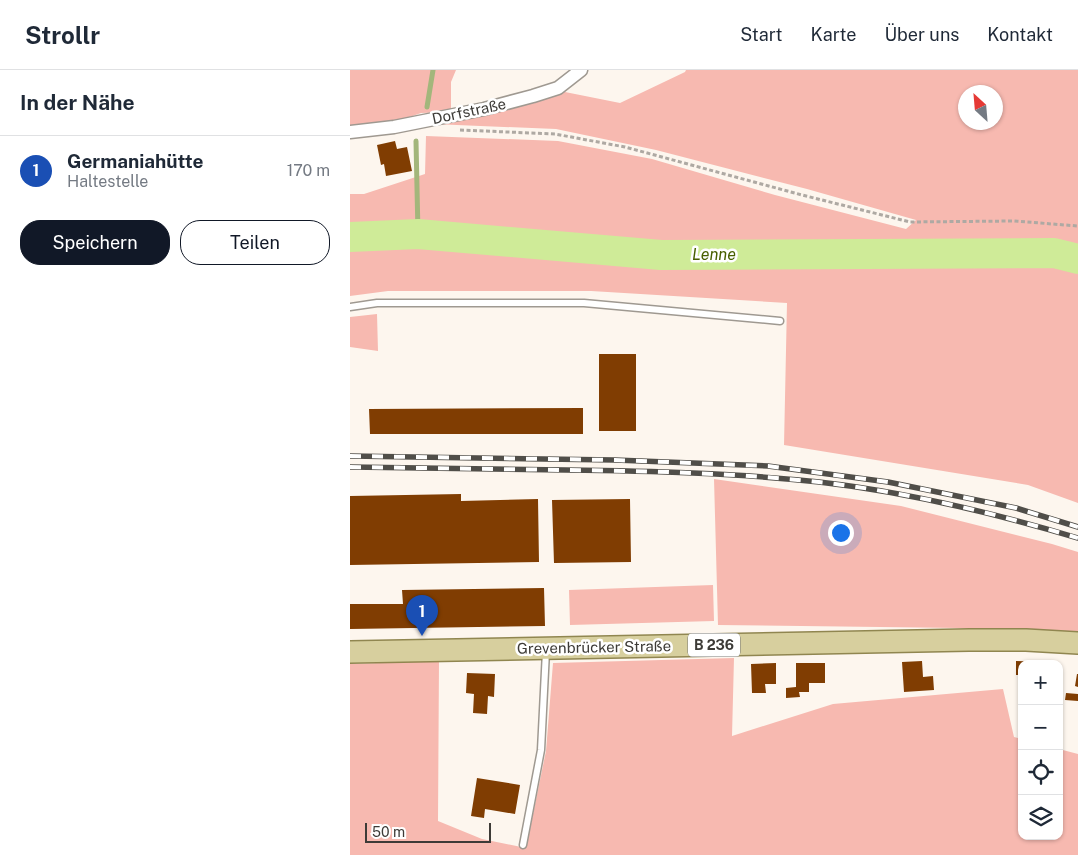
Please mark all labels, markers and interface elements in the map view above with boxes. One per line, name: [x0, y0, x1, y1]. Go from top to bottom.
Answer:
text: Strollr: [25, 21, 100, 49]
text: Start: [740, 24, 783, 45]
text: Karte: [811, 24, 856, 45]
text: Über uns: [884, 24, 959, 45]
text: Kontakt: [987, 24, 1053, 45]
north arrow: [958, 85, 1003, 130]
text: In der Nähe: [20, 90, 135, 115]
street label: Dorfstraße: [430, 95, 508, 127]
text: Germaniahütte: [67, 150, 203, 172]
text: 1: [33, 161, 39, 180]
text: 170 m: [287, 161, 330, 180]
text: Haltestelle: [67, 172, 148, 191]
button: Speichern: [20, 220, 170, 265]
button: Teilen: [180, 220, 330, 265]
water label: Lenne: [692, 245, 736, 264]
your location: [828, 520, 854, 546]
pin: 1: [406, 595, 438, 636]
road number: B 236: [688, 634, 740, 656]
street label: Grevenbrücker Straße: [517, 637, 671, 657]
map controls: [1018, 660, 1063, 840]
button: +: [1018, 660, 1063, 705]
button: −: [1018, 705, 1063, 750]
button: locate: [1018, 750, 1063, 795]
button: layers: [1018, 795, 1063, 840]
scale bar: [365, 820, 491, 843]
text: 50 m: [372, 824, 405, 840]

